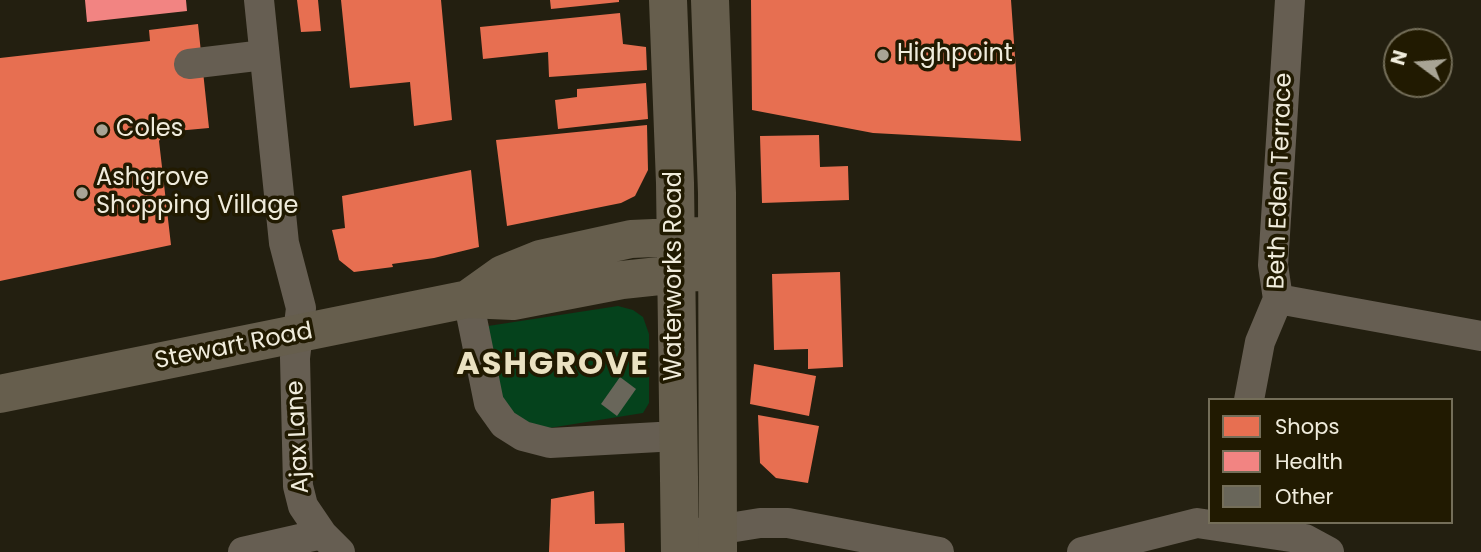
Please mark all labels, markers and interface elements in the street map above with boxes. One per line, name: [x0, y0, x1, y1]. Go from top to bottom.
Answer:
north arrow: [1383, 28, 1453, 98]
place label: Highpoint: [897, 41, 1013, 69]
marker: Highpoint: [875, 47, 891, 63]
text: N: [1384, 47, 1414, 68]
street label: Beth Eden Terrace: [1263, 72, 1299, 290]
place label: Coles: [116, 116, 183, 144]
marker: Coles: [94, 122, 110, 138]
place label: Ashgrove Shopping Village: [96, 165, 298, 221]
street label: Waterworks Road: [661, 171, 689, 381]
marker: Ashgrove Shopping Village: [74, 185, 90, 201]
street label: Stewart Road: [153, 318, 315, 376]
district label: ASHGROVE: [457, 347, 649, 385]
street label: Ajax Lane: [282, 380, 316, 494]
legend: [1208, 398, 1453, 524]
text: Shops: [1275, 412, 1339, 441]
text: Health: [1275, 447, 1343, 476]
text: Other: [1275, 482, 1333, 511]

